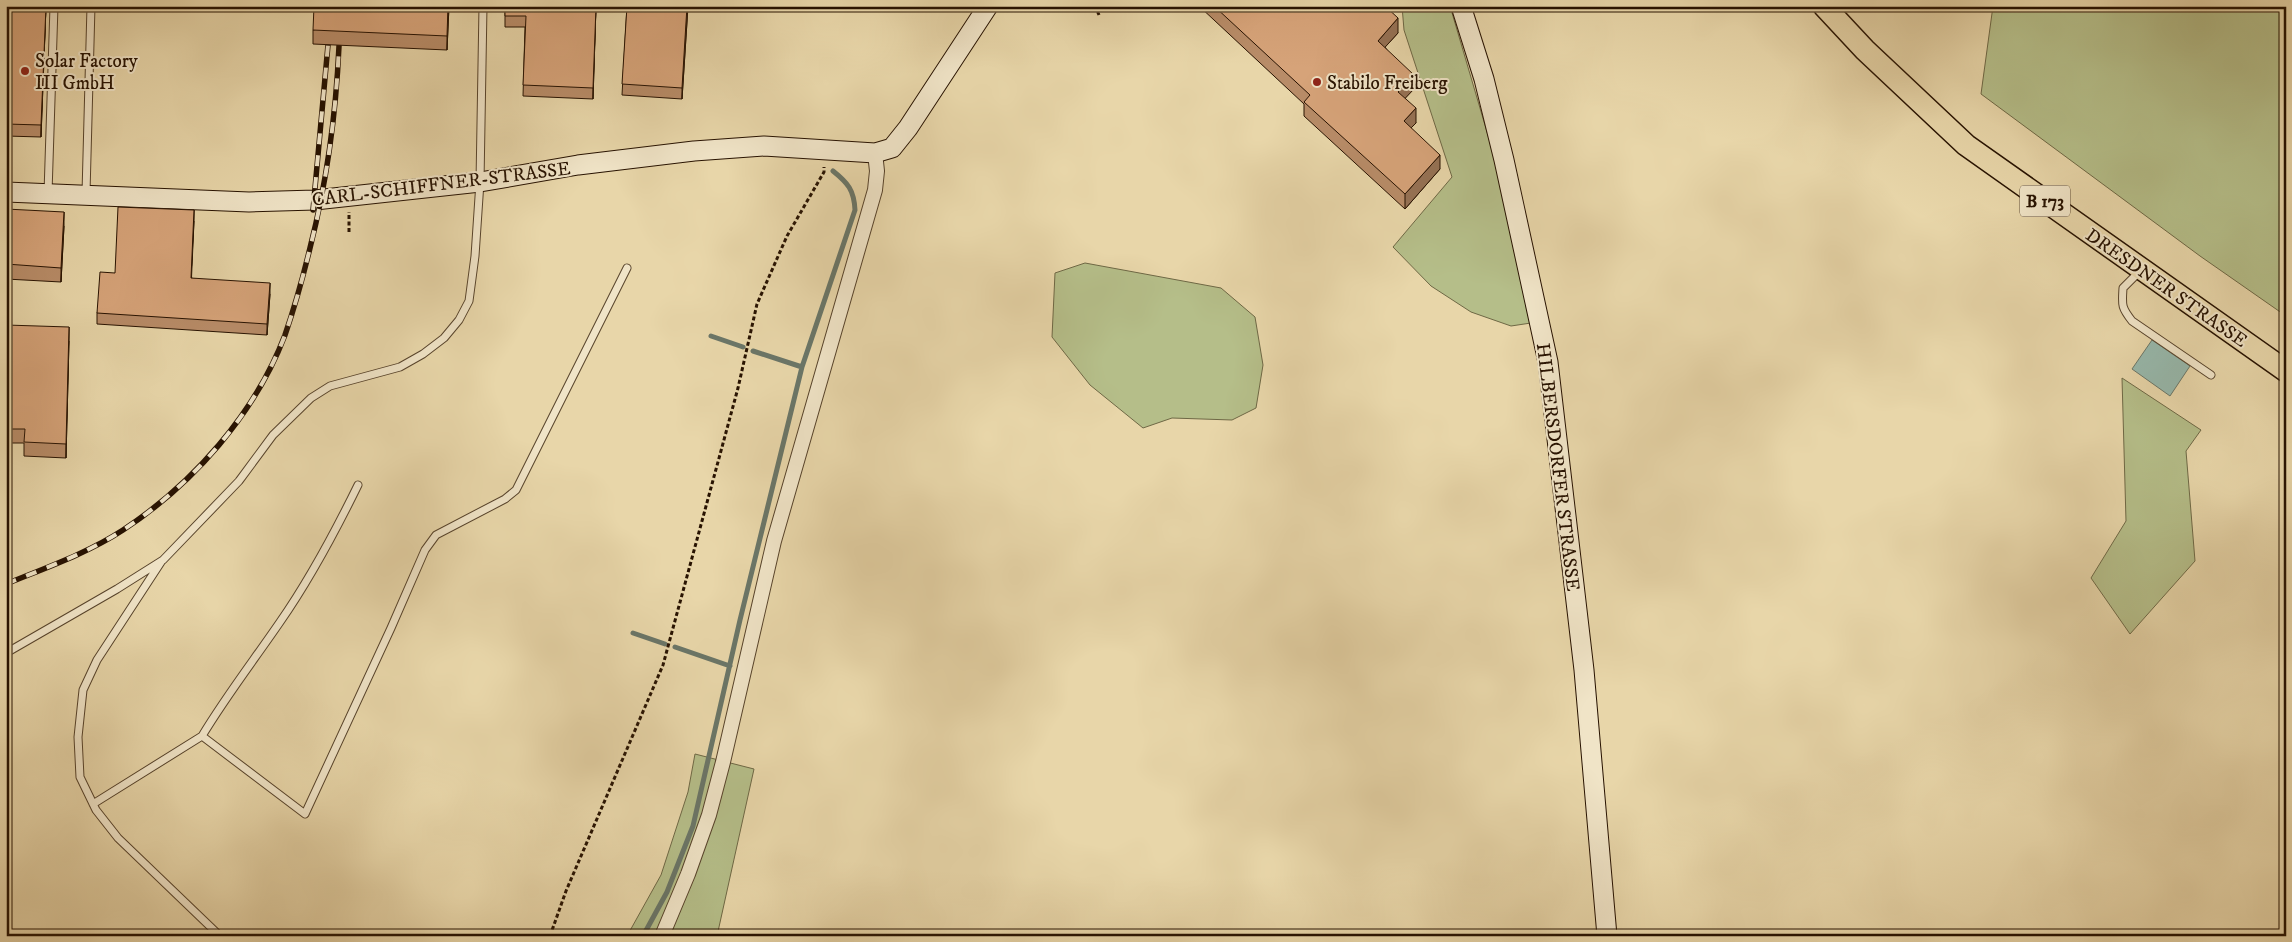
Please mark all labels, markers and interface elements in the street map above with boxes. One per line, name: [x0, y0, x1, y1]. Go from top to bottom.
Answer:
place label: Solar Factory III GmbH: [35, 50, 139, 95]
marker: Solar Factory III GmbH: [19, 65, 31, 77]
place label: Stabilo Freiberg: [1327, 72, 1448, 95]
marker: Stabilo Freiberg: [1311, 76, 1323, 88]
street label: CARL-SCHIFFNER-STRASSE: [311, 157, 572, 212]
road number: B 173: [2020, 186, 2070, 217]
street label: DRESDNER STRASSE: [2081, 224, 2251, 353]
street label: HILBERSDORFER STRASSE: [1531, 342, 1584, 593]

